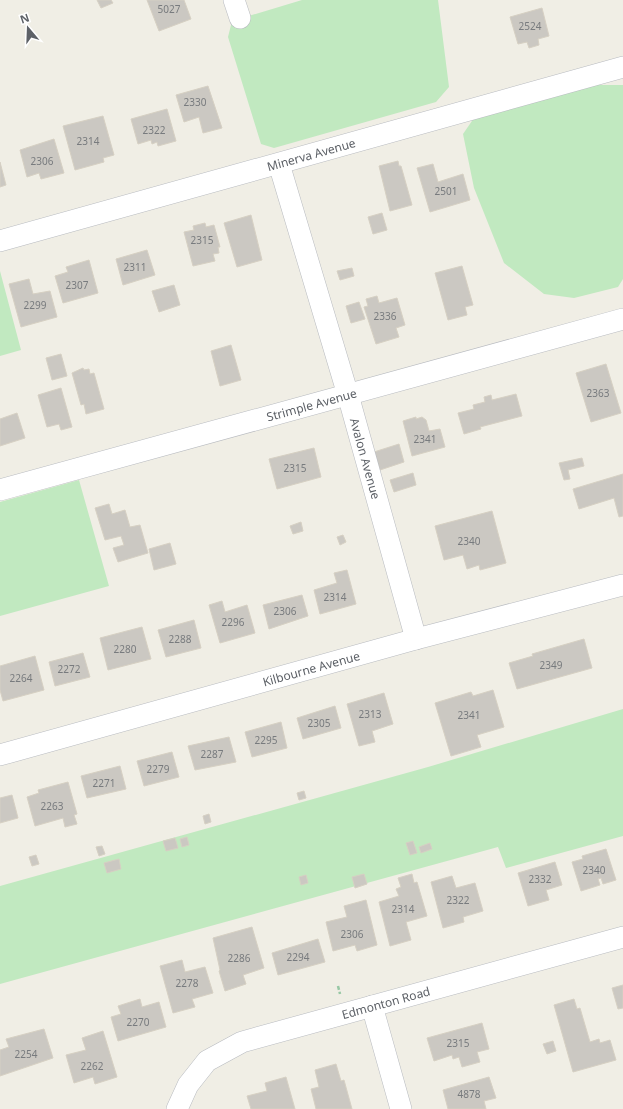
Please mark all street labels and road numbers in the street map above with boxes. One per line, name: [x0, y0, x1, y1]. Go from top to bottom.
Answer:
street label: Minerva Avenue: [265, 134, 358, 175]
street label: Strimple Avenue: [264, 384, 359, 425]
street label: Avalon Avenue: [346, 416, 385, 501]
street label: Kilbourne Avenue: [261, 647, 362, 690]
street label: Edmonton Road: [340, 982, 432, 1023]

